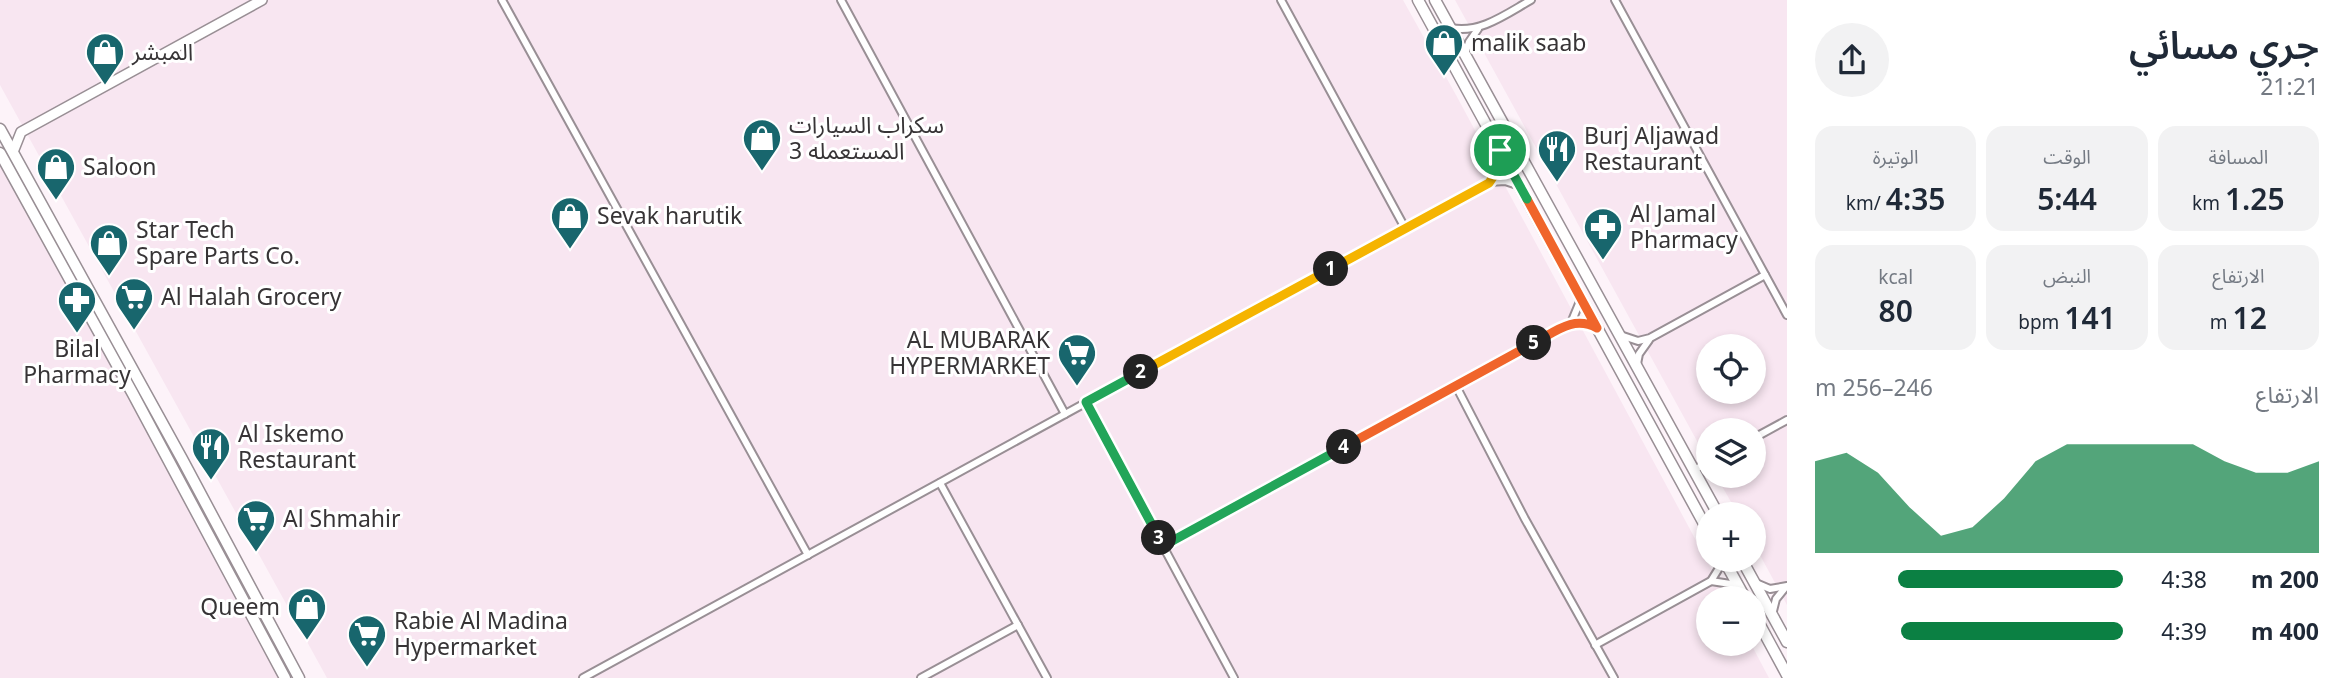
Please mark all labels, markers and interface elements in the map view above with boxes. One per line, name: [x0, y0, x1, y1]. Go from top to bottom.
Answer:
text: جري مسائي: [2129, 18, 2319, 70]
shop icon: malik saab: [1423, 22, 1465, 77]
button: share: [1815, 23, 1889, 97]
place label: malik saab: [1471, 26, 1587, 58]
shop icon: المبشر: [84, 31, 126, 86]
place label: المبشر: [131, 35, 193, 67]
text: 21:21: [2260, 70, 2319, 102]
place label: سكراب السيارات المستعمله 3: [789, 108, 944, 166]
shop icon: سكراب السيارات المستعمله 3: [741, 117, 783, 172]
place label: Burj Aljawad Restaurant: [1584, 119, 1719, 177]
pin: [1470, 120, 1530, 180]
restaurant icon: Burj Aljawad Restaurant: [1536, 128, 1578, 183]
icon: arrive: [1481, 131, 1519, 169]
text: الوتيرة: [1873, 144, 1919, 170]
text: الوقت: [2043, 144, 2091, 170]
text: المسافة: [2208, 144, 2268, 170]
shop icon: Saloon: [35, 146, 77, 201]
place label: Saloon: [83, 150, 157, 182]
text: 4:35: [1886, 178, 1946, 219]
text: 5:44: [2037, 178, 2097, 219]
text: 1.25: [2225, 178, 2285, 219]
text: /km: [1846, 190, 1886, 216]
text: km: [2192, 190, 2225, 216]
shop icon: Sevak harutik: [549, 195, 591, 250]
place label: Al Jamal Pharmacy: [1630, 197, 1738, 255]
place label: Sevak harutik: [597, 199, 743, 231]
pharmacy icon: Al Jamal Pharmacy: [1582, 206, 1624, 261]
place label: Star Tech Spare Parts Co.: [136, 213, 300, 271]
shop icon: Star Tech Spare Parts Co.: [88, 222, 130, 277]
pin: 1: [1314, 252, 1348, 286]
text: 1: [1325, 255, 1336, 281]
text: النبض: [2043, 263, 2091, 289]
text: الارتفاع: [2212, 263, 2264, 289]
text: kcal: [1878, 264, 1913, 290]
supermarket icon: Al Halah Grocery: [113, 276, 155, 331]
pharmacy icon: Bilal Pharmacy: [56, 279, 98, 334]
place label: Al Halah Grocery: [161, 280, 342, 312]
text: 80: [1879, 290, 1913, 331]
text: 141: [2064, 297, 2116, 338]
text: 12: [2233, 297, 2267, 338]
text: bpm: [2018, 309, 2064, 335]
text: m: [2210, 309, 2233, 335]
place label: AL MUBARAK HYPERMARKET: [889, 323, 1051, 381]
pin: 5: [1516, 326, 1552, 360]
text: 5: [1528, 329, 1539, 355]
place label: Bilal Pharmacy: [23, 332, 131, 390]
supermarket icon: AL MUBARAK HYPERMARKET: [1056, 332, 1098, 387]
map controls: [1696, 334, 1766, 656]
button: locate: [1696, 334, 1766, 404]
pin: 2: [1124, 354, 1158, 390]
text: 2: [1135, 358, 1146, 384]
text: 246–256 m: [1815, 371, 1933, 403]
text: الارتفاع: [2256, 378, 2319, 410]
place label: Al Iskemo Restaurant: [238, 417, 356, 475]
button: layers: [1696, 418, 1766, 488]
restaurant icon: Al Iskemo Restaurant: [190, 426, 232, 481]
pin: 4: [1326, 430, 1362, 464]
text: 4: [1338, 433, 1349, 459]
supermarket icon: Al Shmahir: [235, 498, 277, 553]
place label: Al Shmahir: [283, 502, 401, 534]
button: +: [1696, 502, 1766, 572]
pin: 3: [1142, 520, 1176, 556]
text: 3: [1153, 524, 1164, 550]
text: 4:38: [2161, 563, 2207, 595]
text: 200 m: [2251, 563, 2319, 595]
shop icon: Queem: [286, 586, 328, 641]
button: −: [1696, 586, 1766, 656]
place label: Queem: [200, 590, 280, 622]
place label: Rabie Al Madina Hypermarket: [394, 604, 568, 662]
supermarket icon: Rabie Al Madina Hypermarket: [346, 613, 388, 668]
text: 4:39: [2161, 615, 2207, 647]
text: 400 m: [2251, 615, 2319, 647]

